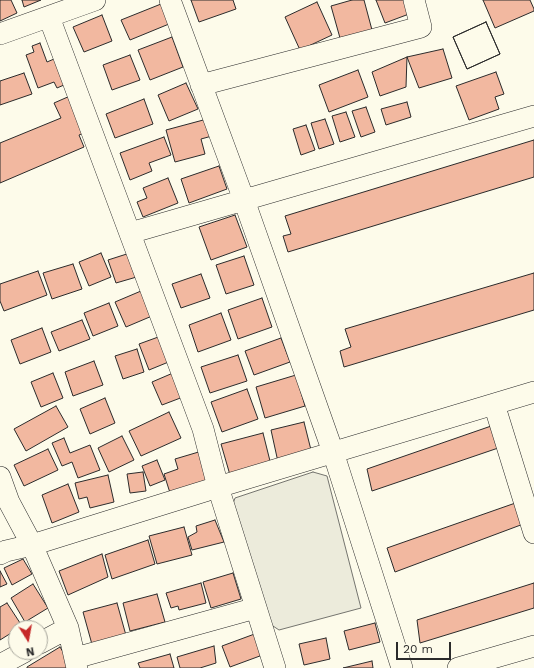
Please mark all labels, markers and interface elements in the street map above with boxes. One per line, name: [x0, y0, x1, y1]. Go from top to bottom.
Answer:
north arrow: [8, 620, 48, 660]
scale bar: [398, 634, 453, 660]
text: 20 m: [403, 642, 433, 656]
text: N: [25, 644, 35, 658]

